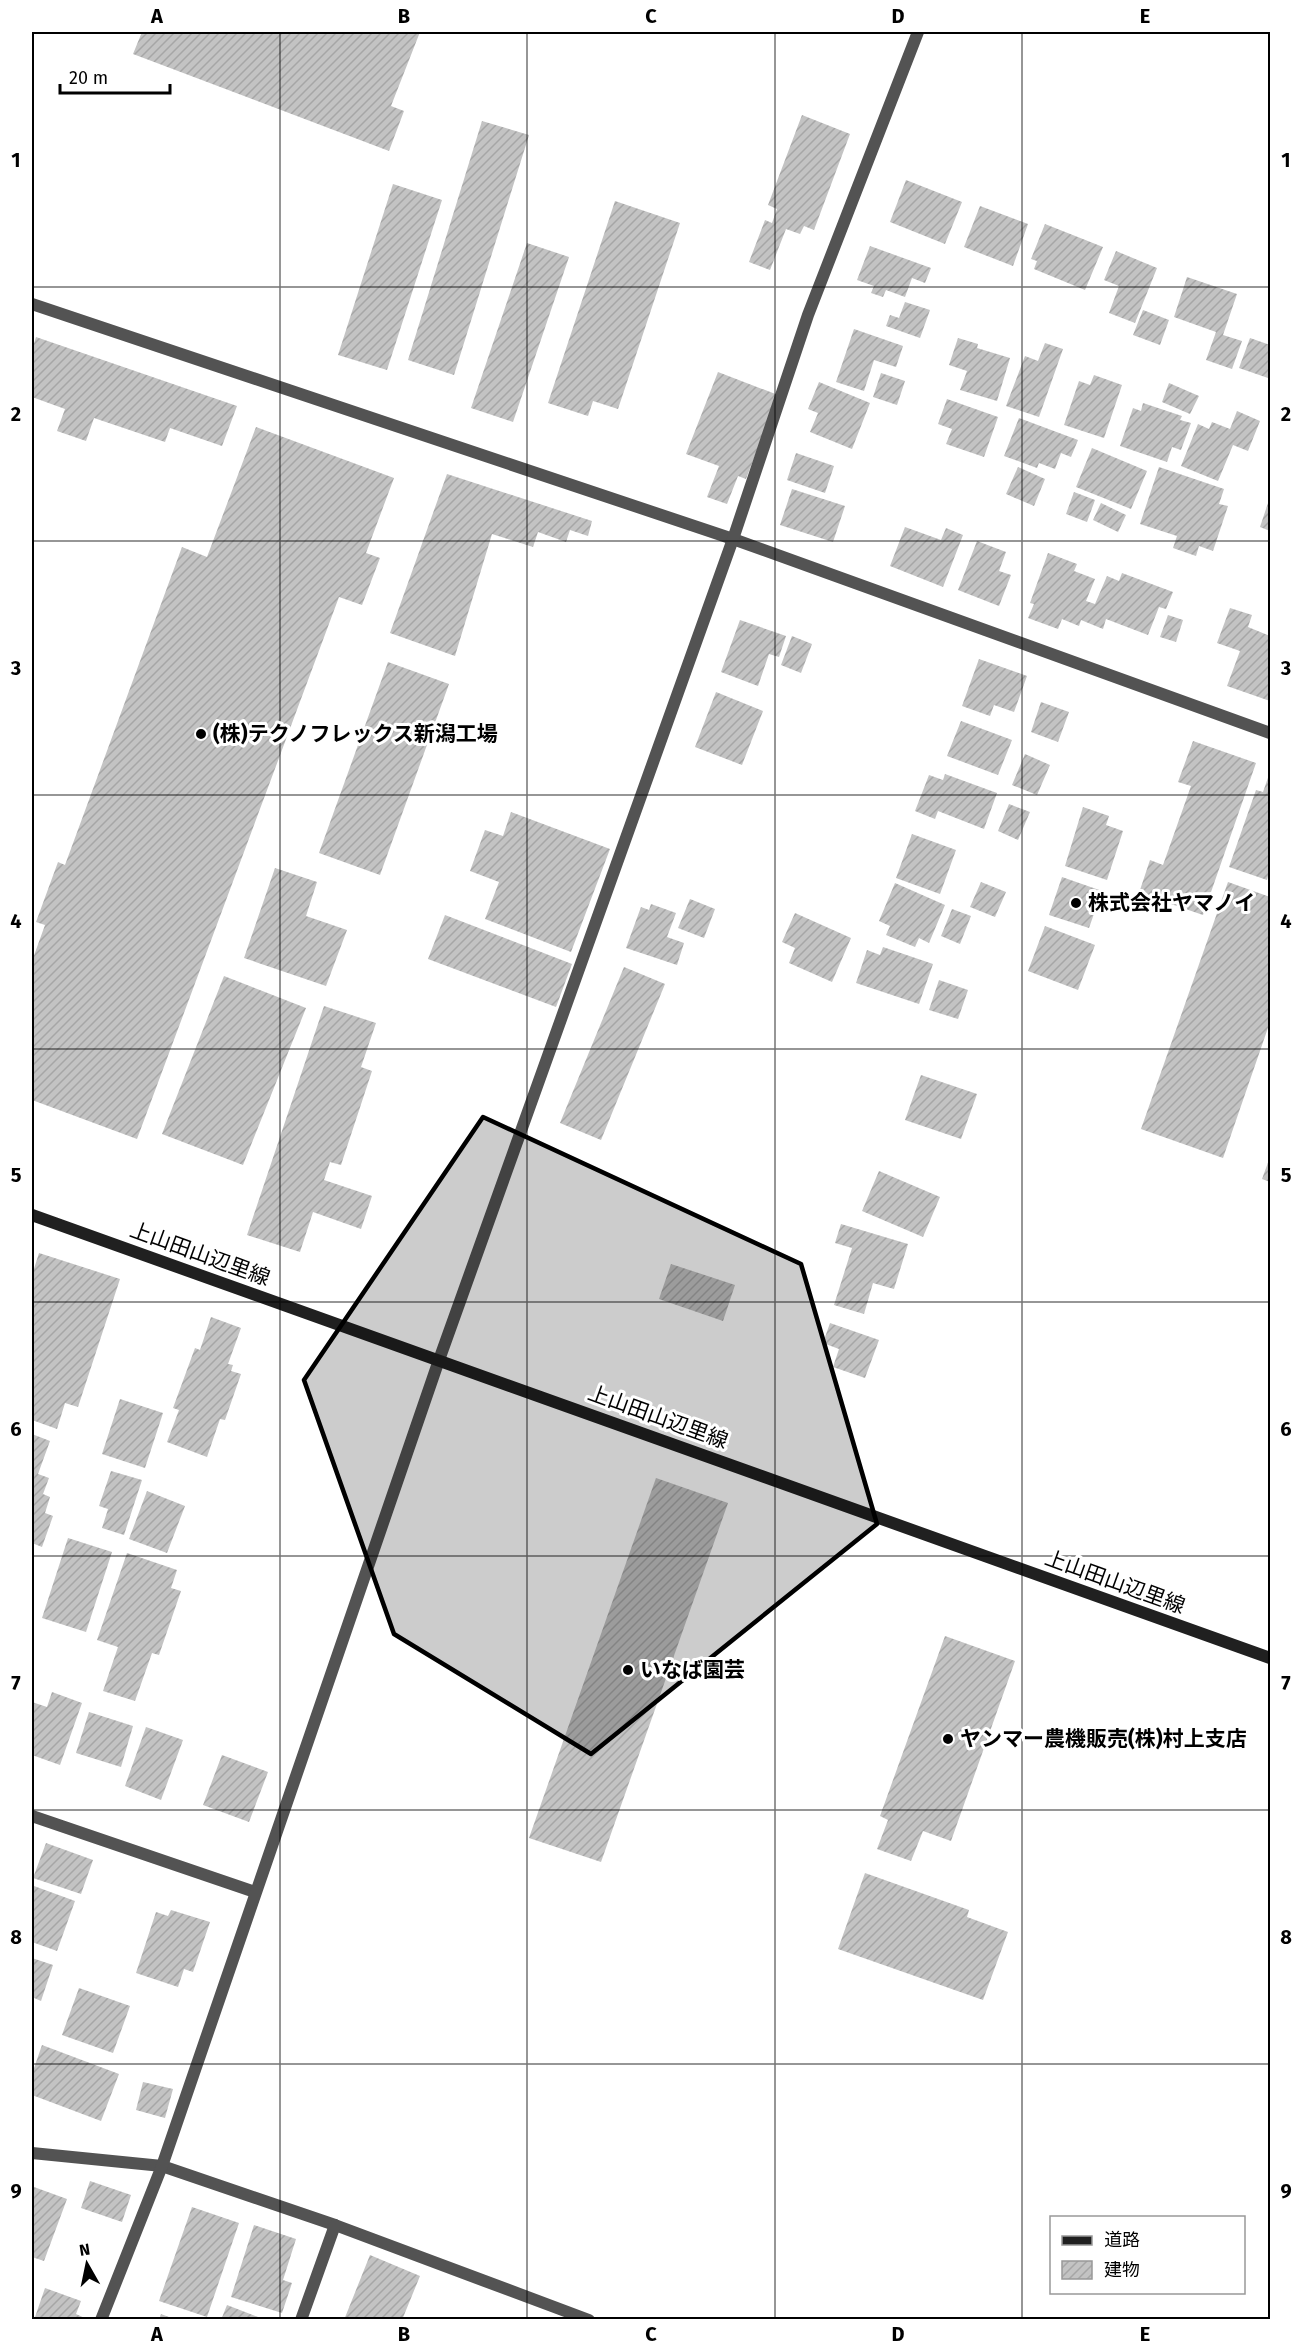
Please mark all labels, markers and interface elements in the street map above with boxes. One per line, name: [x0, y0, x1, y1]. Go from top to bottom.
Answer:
text: A: [150, 4, 164, 28]
text: B: [398, 4, 410, 28]
text: C: [645, 4, 657, 28]
text: D: [891, 4, 905, 28]
text: E: [1140, 4, 1150, 28]
scale bar: [60, 57, 170, 95]
text: 20 m: [69, 67, 108, 89]
text: 1: [11, 148, 21, 172]
text: 1: [1281, 148, 1291, 172]
text: 2: [11, 402, 21, 426]
text: 2: [1281, 402, 1291, 426]
text: 3: [10, 656, 21, 680]
text: 3: [1280, 656, 1291, 680]
place label: (株)テクノフレックス新潟工場: [213, 721, 498, 747]
marker: (株)テクノフレックス新潟工場: [194, 727, 208, 741]
place label: 株式会社ヤマノイ: [1088, 890, 1255, 916]
marker: 株式会社ヤマノイ: [1069, 896, 1083, 910]
text: 4: [10, 909, 22, 933]
text: 4: [1280, 909, 1292, 933]
text: 5: [11, 1163, 22, 1187]
text: 5: [1281, 1163, 1292, 1187]
street label: 上山田山辺里線: [126, 1217, 274, 1291]
street label: 上山田山辺里線: [584, 1380, 732, 1454]
text: 6: [10, 1417, 22, 1441]
text: 6: [1280, 1417, 1292, 1441]
street label: 上山田山辺里線: [1041, 1545, 1189, 1619]
place label: いなば園芸: [640, 1657, 745, 1683]
marker: いなば園芸: [621, 1663, 635, 1677]
text: 7: [11, 1671, 21, 1695]
text: 7: [1281, 1671, 1291, 1695]
place label: ヤンマー農機販売(株)村上支店: [960, 1726, 1247, 1752]
marker: ヤンマー農機販売(株)村上支店: [941, 1732, 955, 1746]
text: 8: [10, 1925, 22, 1949]
text: 8: [1280, 1925, 1292, 1949]
text: 9: [10, 2179, 22, 2203]
text: 9: [1280, 2179, 1292, 2203]
legend: [1050, 2216, 1245, 2294]
text: 道路: [1104, 2229, 1140, 2251]
north arrow: [57, 2234, 117, 2294]
text: N: [78, 2239, 91, 2260]
text: 建物: [1104, 2259, 1140, 2281]
text: A: [150, 2322, 164, 2346]
text: B: [398, 2322, 410, 2346]
text: C: [645, 2322, 657, 2346]
text: D: [891, 2322, 905, 2346]
text: E: [1140, 2322, 1150, 2346]

